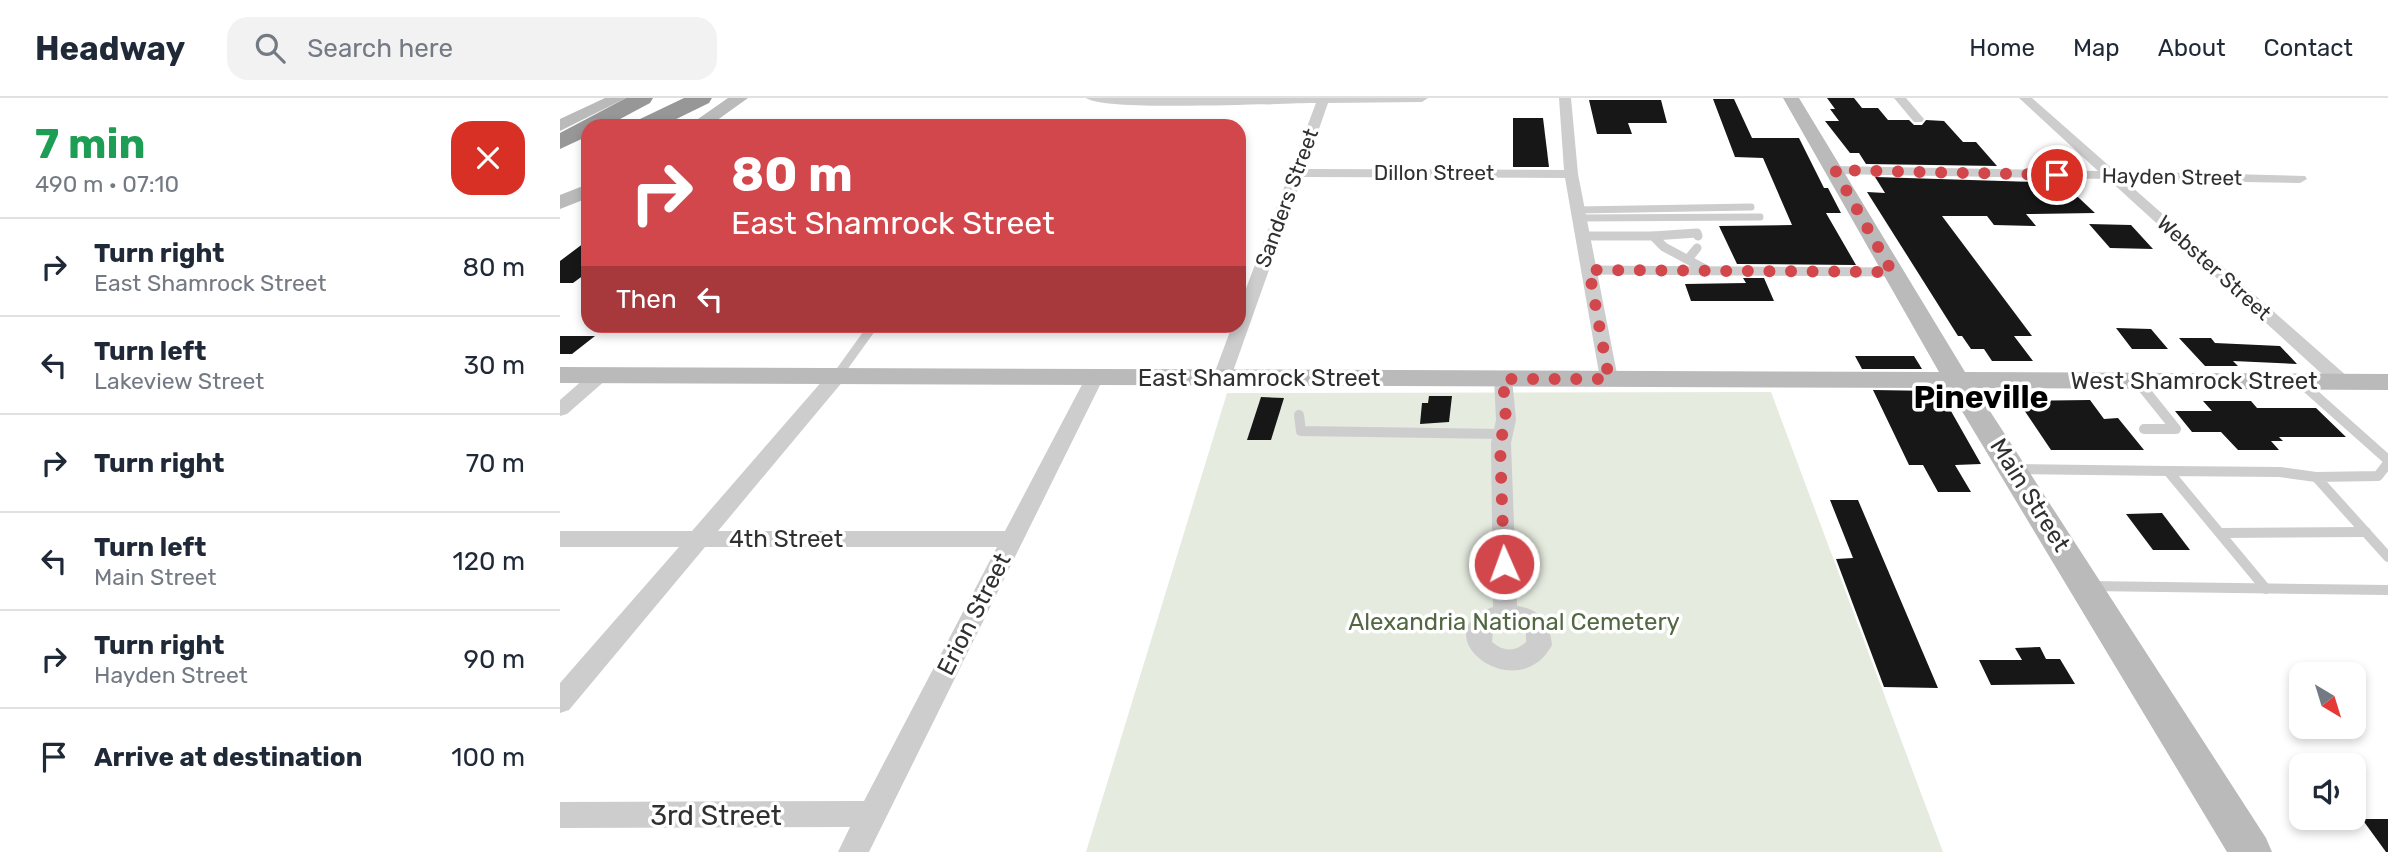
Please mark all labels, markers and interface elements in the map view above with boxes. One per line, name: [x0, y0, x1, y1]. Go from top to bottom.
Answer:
search box: [227, 17, 717, 80]
text: Headway: [35, 29, 185, 68]
icon: search: [251, 29, 289, 67]
text: Search here: [307, 33, 453, 64]
text: Home: [1969, 34, 2035, 62]
text: Map: [2073, 34, 2120, 62]
text: About: [2158, 34, 2226, 62]
text: Contact: [2264, 34, 2353, 62]
text: 7 min: [35, 119, 146, 169]
button: close: [451, 121, 525, 195]
street label: Sanders Street: [1250, 125, 1323, 271]
text: 80 m: [731, 145, 853, 203]
pin: [2027, 145, 2087, 205]
icon: right: [616, 147, 707, 238]
icon: arrive: [2038, 156, 2076, 194]
street label: Dillon Street: [1374, 160, 1494, 185]
street label: Hayden Street: [2102, 163, 2242, 190]
text: 490 m · 07:10: [35, 170, 179, 198]
text: East Shamrock Street: [731, 204, 1055, 242]
street label: Webster Street: [2152, 210, 2276, 325]
text: Turn right: [94, 238, 224, 269]
icon: right: [35, 248, 73, 286]
text: 80 m: [462, 252, 525, 283]
text: East Shamrock Street: [94, 269, 327, 297]
icon: left: [691, 280, 729, 318]
text: Then: [616, 284, 677, 315]
text: Turn left: [94, 336, 206, 367]
icon: left: [35, 346, 73, 384]
text: 30 m: [463, 350, 525, 381]
street label: East Shamrock Street: [1138, 364, 1380, 392]
text: Lakeview Street: [94, 367, 264, 395]
street label: West Shamrock Street: [2070, 367, 2318, 395]
district label: Pineville: [1913, 378, 2049, 416]
street label: Main Street: [1984, 433, 2076, 557]
icon: right: [35, 444, 73, 482]
text: Turn right: [94, 448, 224, 479]
text: 70 m: [466, 448, 525, 479]
street label: 4th Street: [729, 525, 843, 553]
position arrow: [1467, 527, 1541, 601]
text: Turn left: [94, 532, 206, 563]
icon: left: [35, 542, 73, 580]
text: 120 m: [453, 546, 525, 577]
street label: Erion Street: [931, 548, 1017, 680]
text: Main Street: [94, 563, 217, 591]
park label: Alexandria National Cemetery: [1348, 608, 1680, 636]
text: Turn right: [94, 630, 224, 661]
icon: right: [35, 640, 73, 678]
text: 90 m: [464, 644, 525, 675]
text: Hayden Street: [94, 661, 248, 689]
north arrow: [2289, 662, 2366, 738]
map controls: [2289, 662, 2366, 830]
icon: arrive: [35, 738, 73, 776]
text: Arrive at destination: [94, 742, 362, 773]
text: 100 m: [451, 742, 525, 773]
button: sound: [2289, 753, 2366, 830]
street label: 3rd Street: [650, 799, 782, 832]

